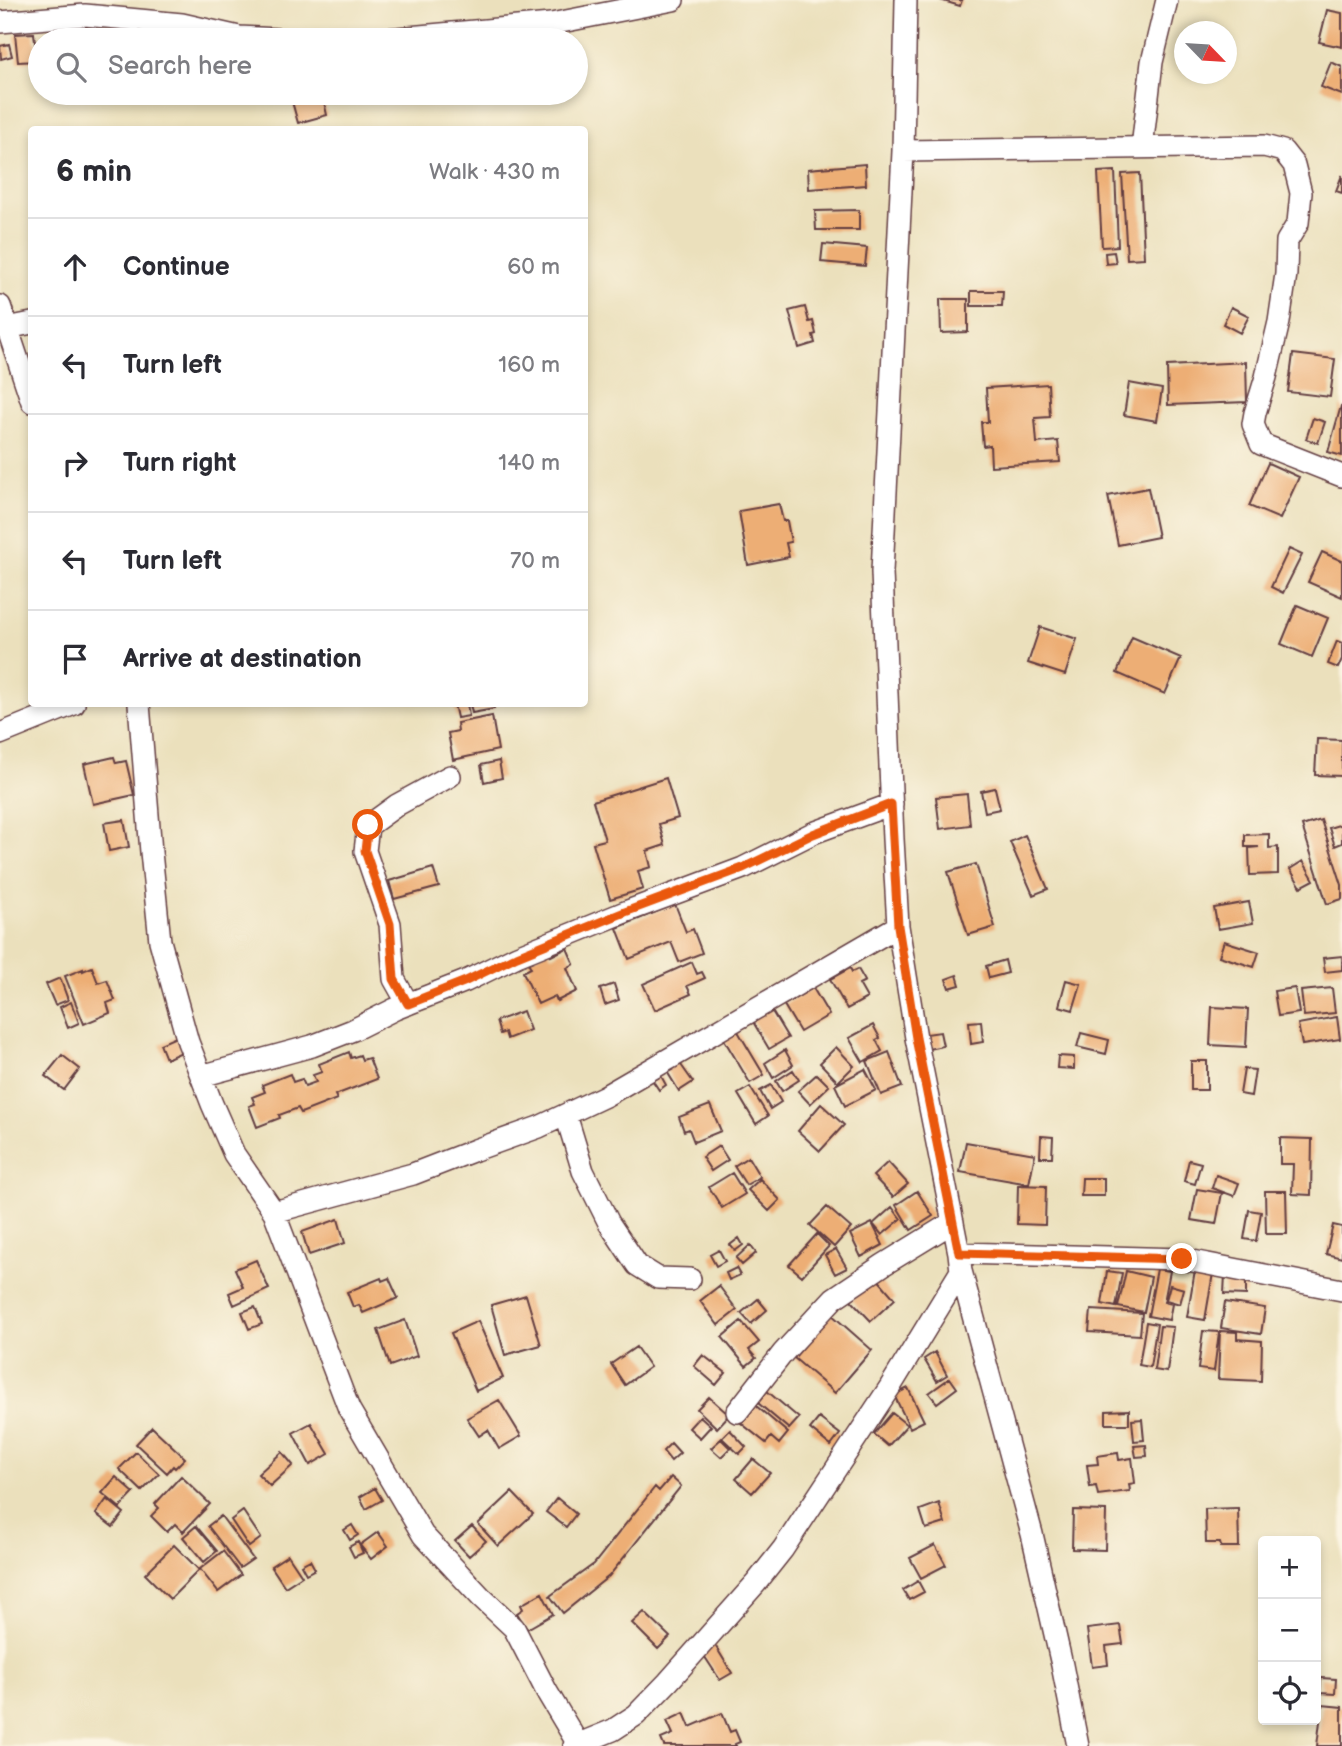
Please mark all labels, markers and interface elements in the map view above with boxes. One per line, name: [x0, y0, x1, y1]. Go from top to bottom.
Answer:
north arrow: [1174, 21, 1237, 84]
search box: [28, 28, 588, 105]
icon: search: [52, 48, 90, 86]
text: Search here: [108, 51, 252, 82]
text: 6 min: [56, 154, 132, 190]
text: Walk · 430 m: [429, 158, 560, 186]
icon: ahead: [56, 248, 94, 286]
text: Continue: [123, 252, 230, 283]
text: 60 m: [507, 253, 560, 281]
icon: left: [56, 346, 94, 384]
text: Turn left: [123, 350, 222, 381]
text: 160 m: [498, 351, 560, 379]
icon: right: [56, 444, 94, 482]
text: Turn right: [123, 448, 236, 479]
text: 140 m: [498, 449, 560, 477]
icon: left: [56, 542, 94, 580]
text: Turn left: [123, 546, 222, 577]
text: 70 m: [510, 547, 560, 575]
icon: arrive: [56, 640, 94, 678]
text: Arrive at destination: [123, 644, 362, 675]
route start: [352, 809, 383, 840]
route end: [1166, 1243, 1197, 1274]
map controls: [1258, 1536, 1321, 1725]
button: +: [1258, 1536, 1321, 1599]
button: −: [1258, 1599, 1321, 1662]
button: locate: [1258, 1662, 1321, 1725]

